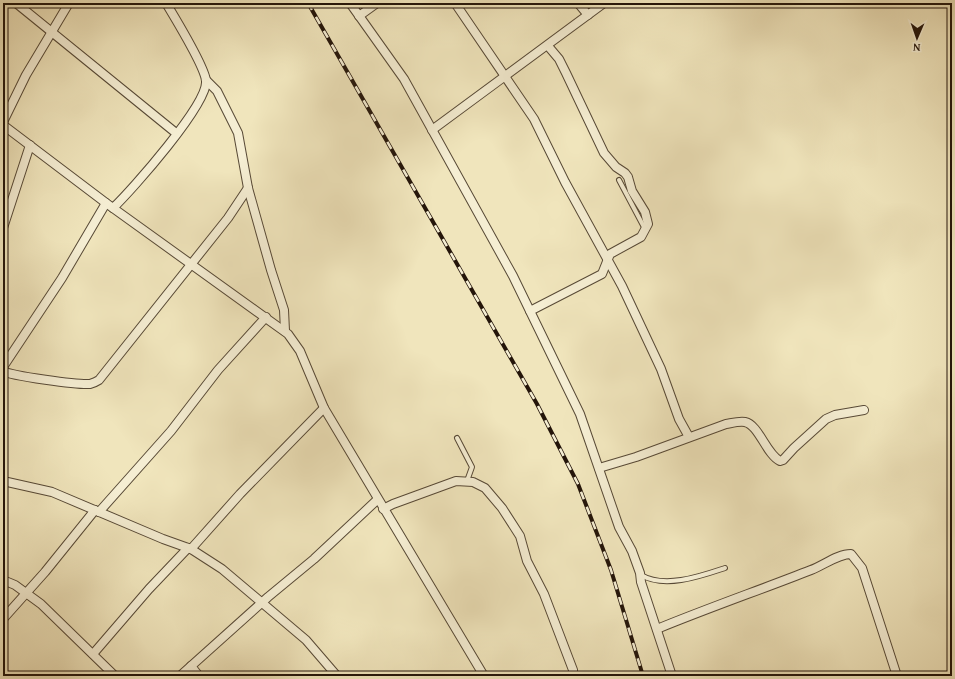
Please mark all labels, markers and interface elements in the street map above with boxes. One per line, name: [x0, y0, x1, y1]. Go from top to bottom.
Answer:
north arrow: [897, 18, 937, 58]
text: N: [912, 40, 921, 56]

